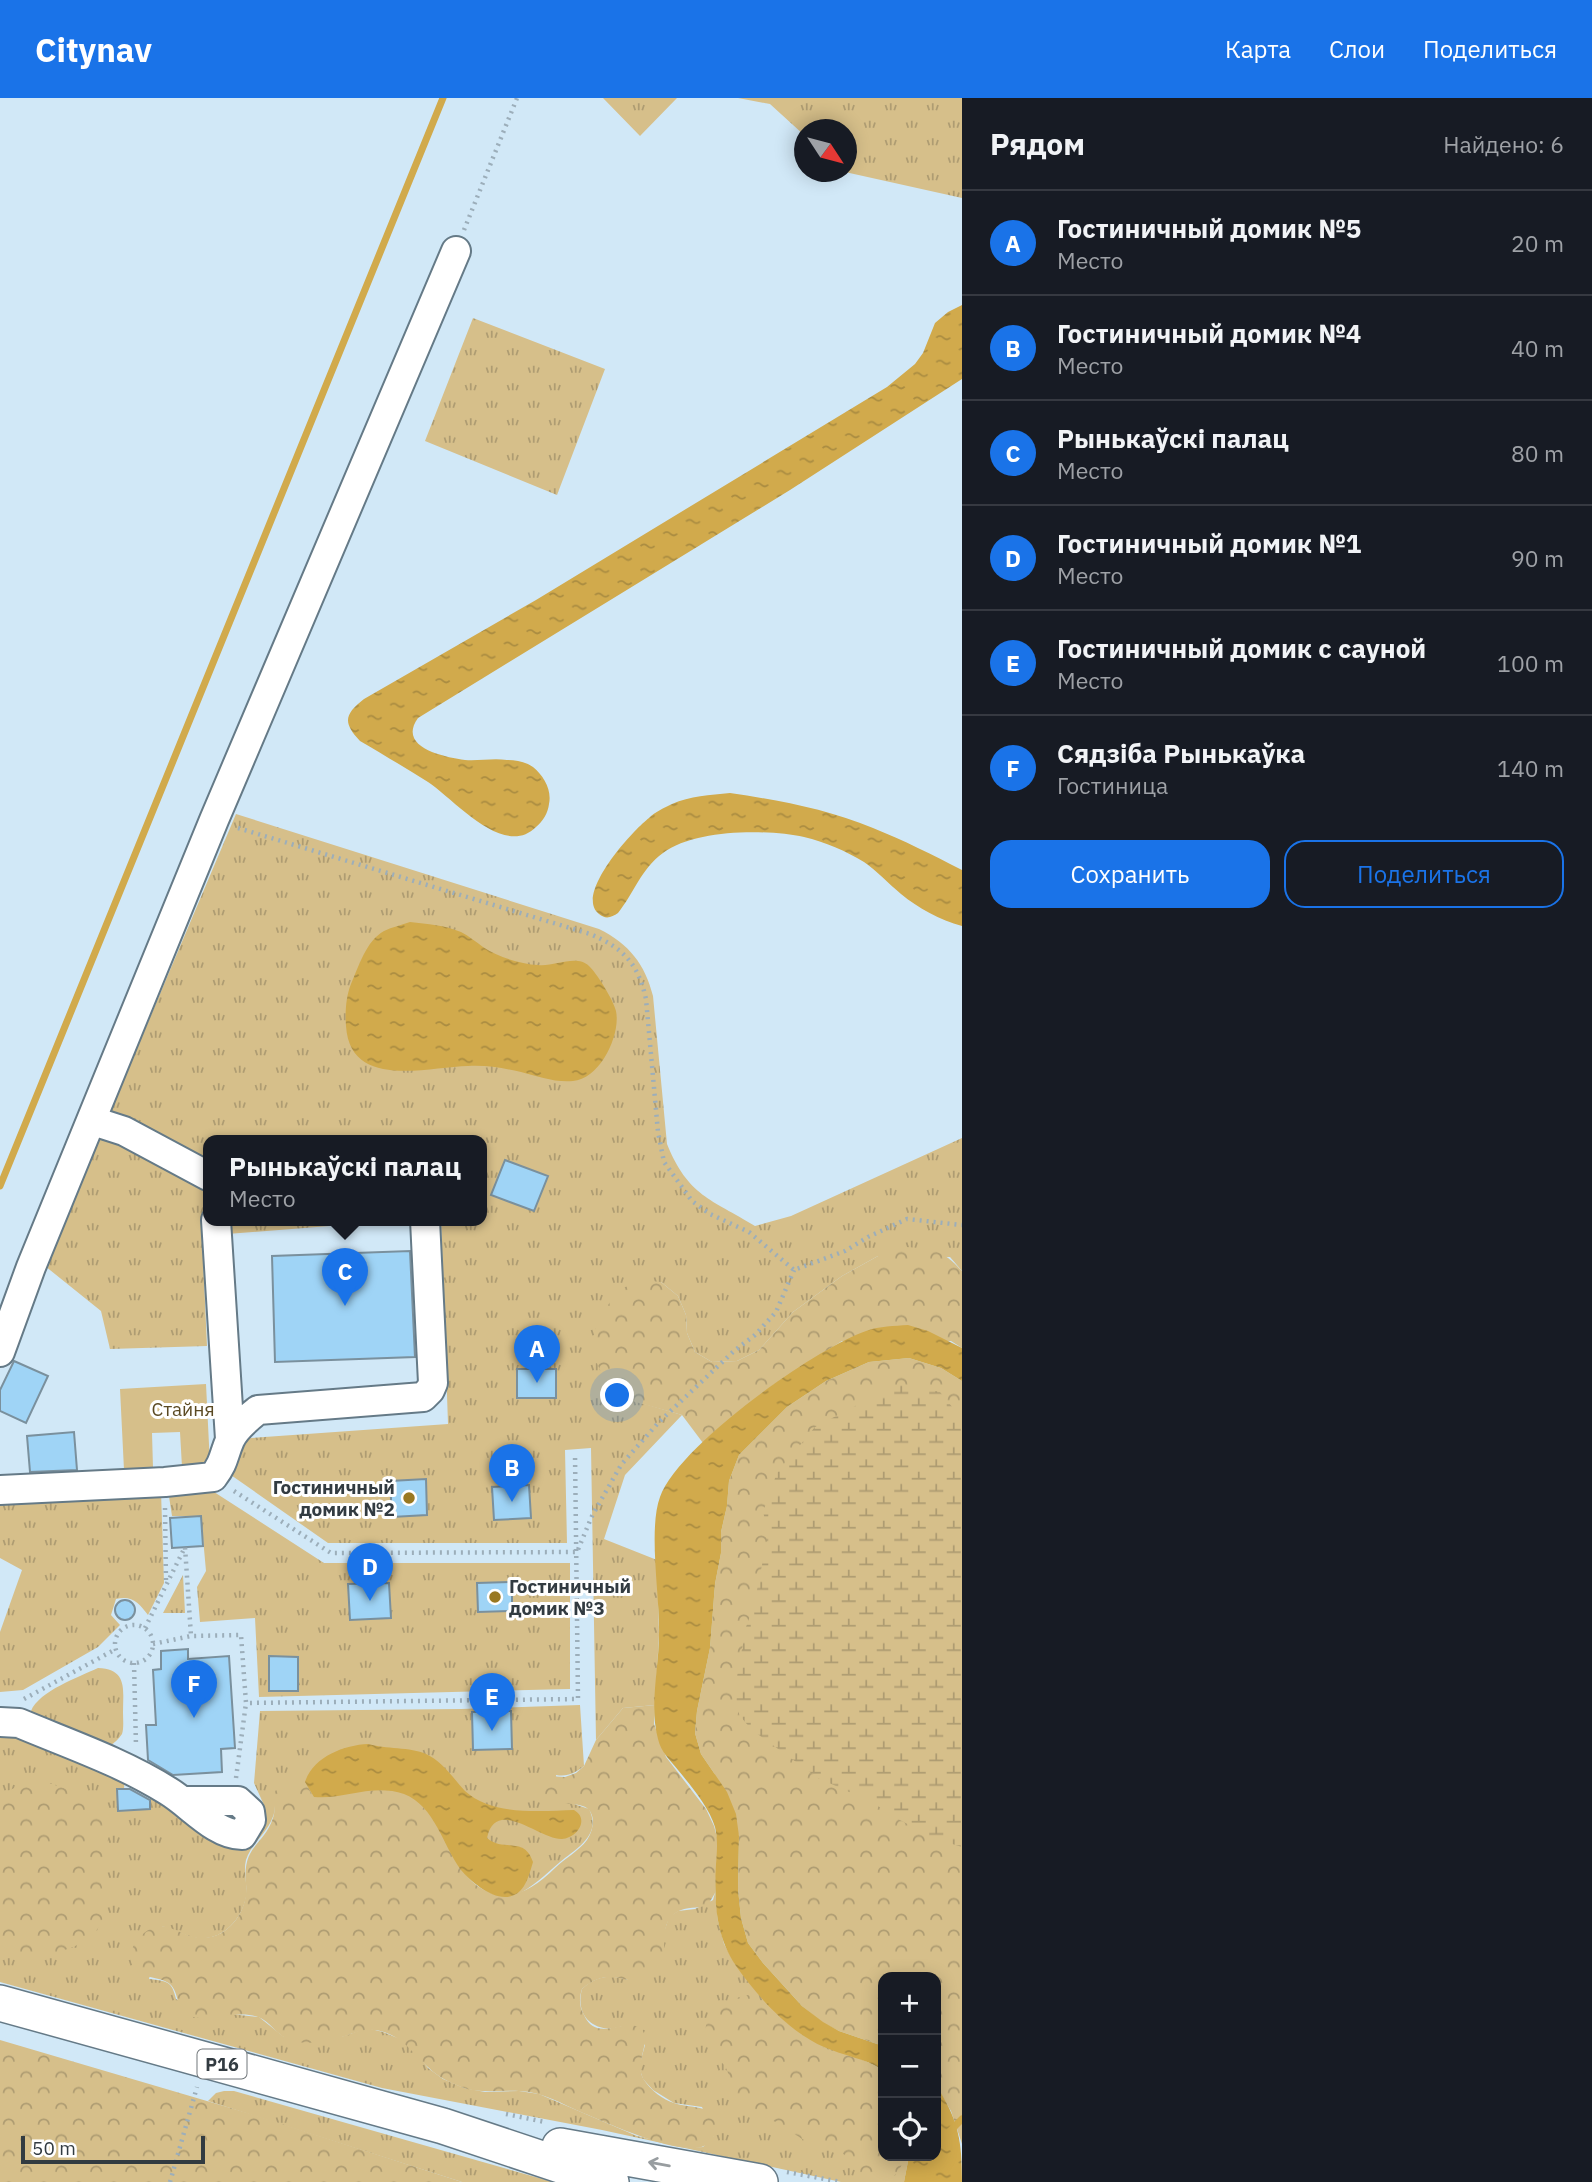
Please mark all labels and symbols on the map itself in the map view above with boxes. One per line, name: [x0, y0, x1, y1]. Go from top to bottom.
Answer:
north arrow: [794, 119, 857, 182]
pin: C: [322, 1248, 368, 1306]
pin: A: [514, 1325, 560, 1383]
your location: [600, 1378, 634, 1412]
park label: Стайня: [151, 1397, 215, 1421]
pin: B: [489, 1444, 535, 1502]
place label: Гостиничный домик №2: [273, 1475, 395, 1521]
marker: Гостиничный домик №2: [401, 1490, 417, 1506]
pin: D: [347, 1543, 393, 1601]
place label: Гостиничный домик №3: [509, 1574, 631, 1620]
marker: Гостиничный домик №3: [487, 1589, 503, 1605]
pin: F: [171, 1660, 217, 1718]
pin: E: [469, 1673, 515, 1731]
road number: Р16: [198, 2050, 246, 2078]
scale bar: [21, 2133, 205, 2165]
one-way arrow: [648, 2157, 671, 2170]

